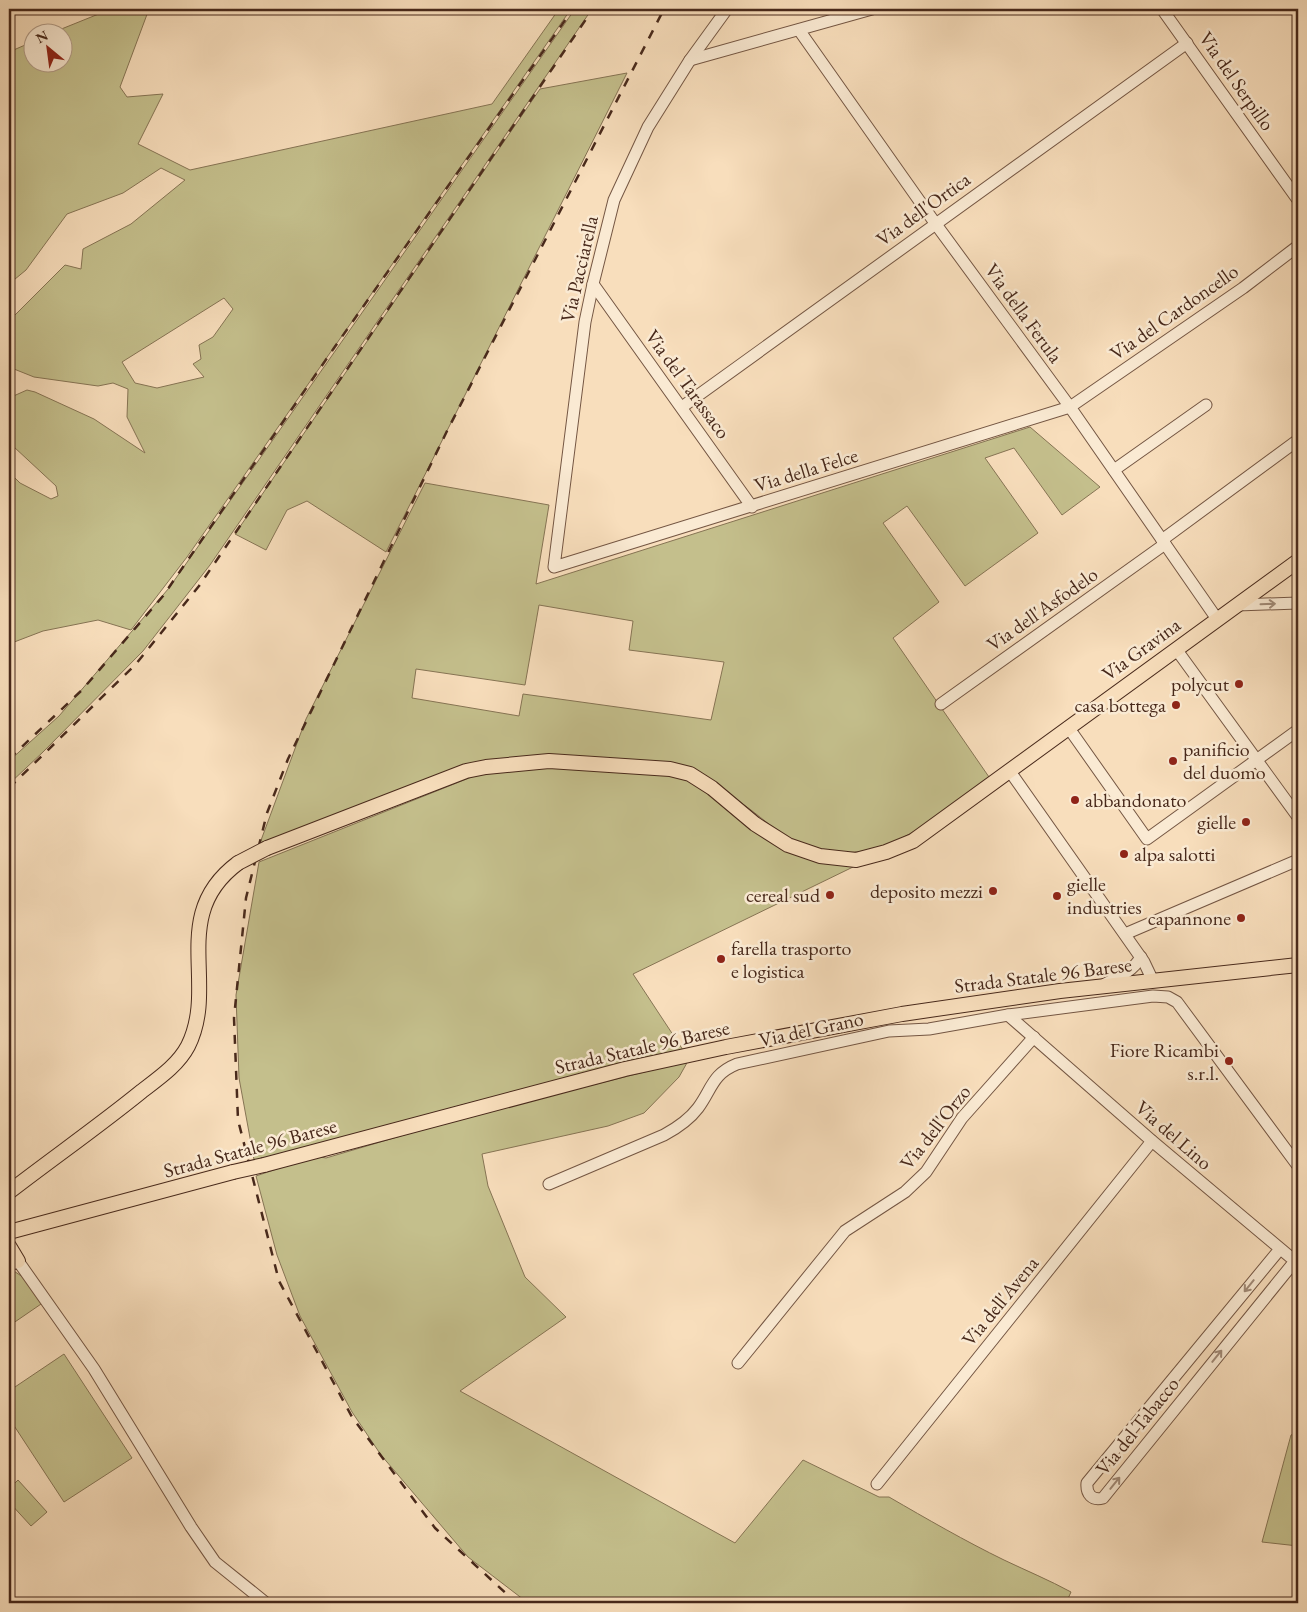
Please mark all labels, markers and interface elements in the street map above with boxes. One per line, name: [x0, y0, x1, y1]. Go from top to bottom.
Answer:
north arrow: [22, 22, 72, 72]
text: N: [32, 26, 52, 47]
street label: Via del Serpillo: [1193, 26, 1281, 136]
street label: Via dell'Ortica: [871, 166, 975, 252]
street label: Via Pacciarella: [554, 213, 604, 325]
street label: Via della Ferula: [979, 258, 1069, 368]
street label: Via del Cardoncello: [1105, 258, 1243, 366]
street label: Via del Tarassaco: [640, 324, 737, 444]
street label: Via della Felce: [751, 442, 861, 498]
street label: Via dell'Asfodelo: [981, 561, 1103, 657]
one-way arrow: [1259, 599, 1275, 608]
street label: Via Gravina: [1097, 612, 1185, 686]
place label: polycut: [1171, 671, 1230, 697]
marker: polycut: [1233, 678, 1245, 690]
place label: casa bottega: [1075, 692, 1166, 718]
marker: casa bottega: [1170, 699, 1182, 711]
place label: panificio del duomo: [1183, 736, 1266, 785]
marker: panificio del duomo: [1167, 755, 1179, 767]
place label: abbandonato: [1085, 787, 1187, 813]
marker: abbandonato: [1069, 794, 1081, 806]
place label: gielle: [1197, 809, 1236, 835]
marker: gielle: [1240, 816, 1252, 828]
place label: alpa salotti: [1134, 841, 1215, 867]
marker: alpa salotti: [1118, 848, 1130, 860]
place label: gielle industries: [1067, 871, 1142, 920]
place label: deposito mezzi: [870, 878, 983, 904]
place label: cereal sud: [746, 882, 821, 908]
marker: deposito mezzi: [987, 885, 999, 897]
marker: cereal sud: [824, 889, 836, 901]
marker: gielle industries: [1051, 890, 1063, 902]
place label: capannone: [1148, 905, 1231, 931]
marker: capannone: [1235, 912, 1247, 924]
place label: farella trasporto e logistica: [731, 935, 852, 984]
street label: Strada Statale 96 Barese: [953, 951, 1133, 999]
marker: farella trasporto e logistica: [715, 953, 727, 965]
street label: Via del Grano: [756, 1005, 866, 1053]
street label: Strada Statale 96 Barese: [552, 1014, 732, 1080]
place label: Fiore Ricambi s.r.l.: [1110, 1037, 1219, 1086]
marker: Fiore Ricambi s.r.l.: [1223, 1055, 1235, 1067]
street label: Via dell'Orzo: [894, 1079, 976, 1175]
street label: Via del Lino: [1130, 1094, 1218, 1176]
street label: Strada Statale 96 Barese: [160, 1112, 340, 1184]
street label: Via dell'Avena: [956, 1251, 1044, 1351]
one-way arrow: [1243, 1279, 1254, 1292]
one-way arrow: [1212, 1350, 1223, 1363]
street label: Via del Tabacco: [1089, 1371, 1185, 1480]
one-way arrow: [1110, 1476, 1121, 1489]

